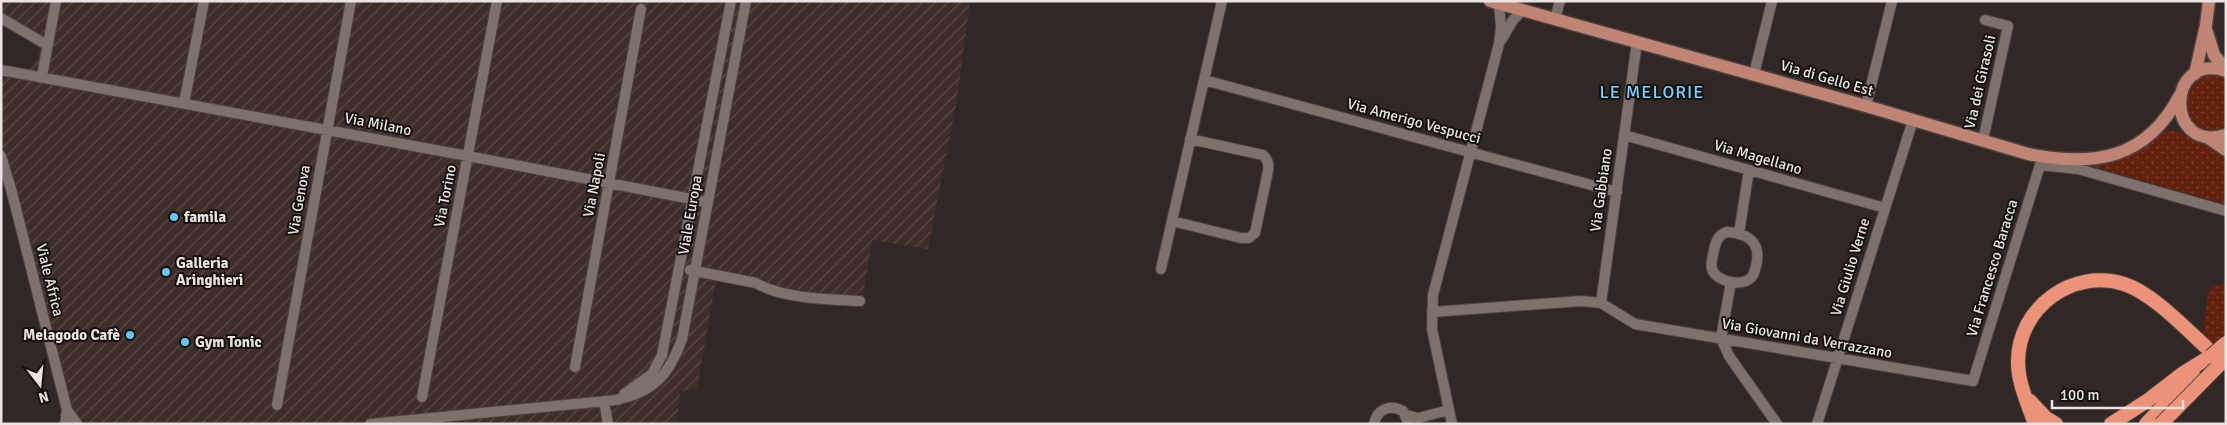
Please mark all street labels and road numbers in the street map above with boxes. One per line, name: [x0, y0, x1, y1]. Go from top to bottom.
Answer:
street label: Via dei Girasoli: [1960, 33, 2000, 131]
street label: Via di Gello Est: [1778, 56, 1876, 100]
street label: Via Amerigo Vespucci: [1345, 95, 1483, 147]
street label: Via Milano: [343, 109, 413, 139]
street label: Via Magellano: [1712, 136, 1804, 178]
street label: Via Gabbiano: [1586, 147, 1616, 233]
street label: Via Napoli: [579, 151, 609, 219]
street label: Via Genova: [284, 163, 314, 237]
street label: Via Torino: [430, 163, 460, 229]
street label: Viale Europa: [674, 174, 706, 256]
street label: Via Francesco Baracca: [1963, 197, 2021, 339]
street label: Via Giulio Verne: [1827, 216, 1873, 318]
street label: Viale Africa: [32, 242, 68, 318]
street label: Via Giovanni da Verrazzano: [1720, 314, 1894, 362]

